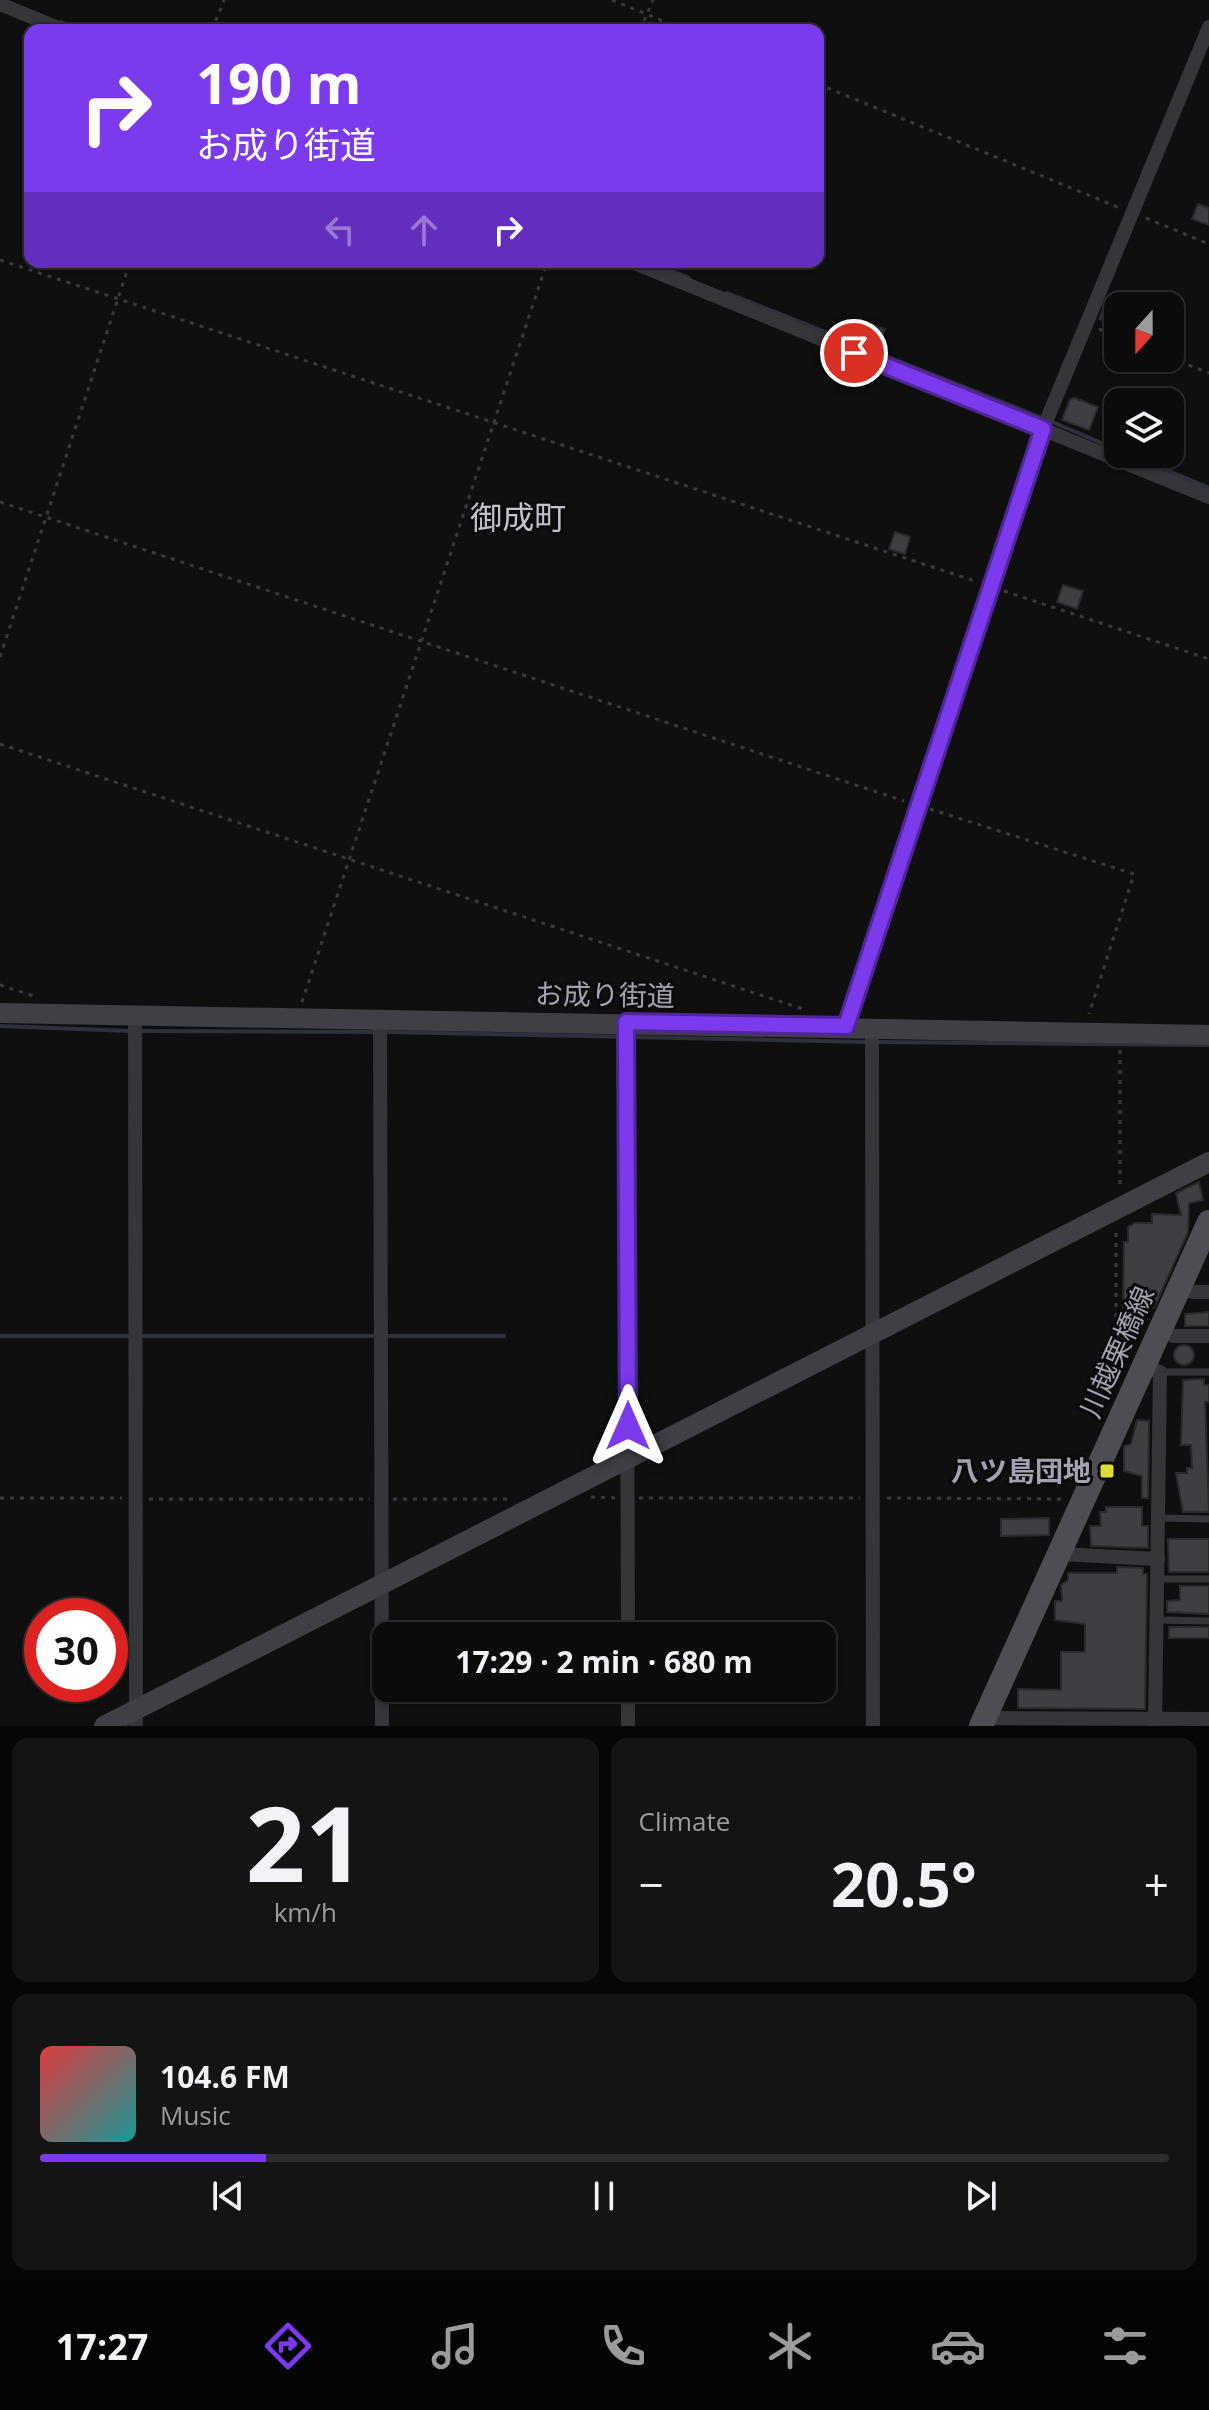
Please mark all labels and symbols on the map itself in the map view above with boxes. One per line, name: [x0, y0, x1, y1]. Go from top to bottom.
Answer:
north arrow: [1104, 292, 1184, 372]
pin: [820, 319, 888, 387]
district label: 御成町: [470, 495, 566, 538]
street label: お成り街道: [535, 974, 675, 1014]
street label: 川越栗橋線: [1070, 1280, 1162, 1423]
position arrow: [586, 1384, 670, 1468]
place label: 八ツ島団地: [951, 1451, 1091, 1489]
marker: 八ツ島団地: [1098, 1462, 1116, 1480]
speed limit sign: 30: [24, 1598, 128, 1702]

